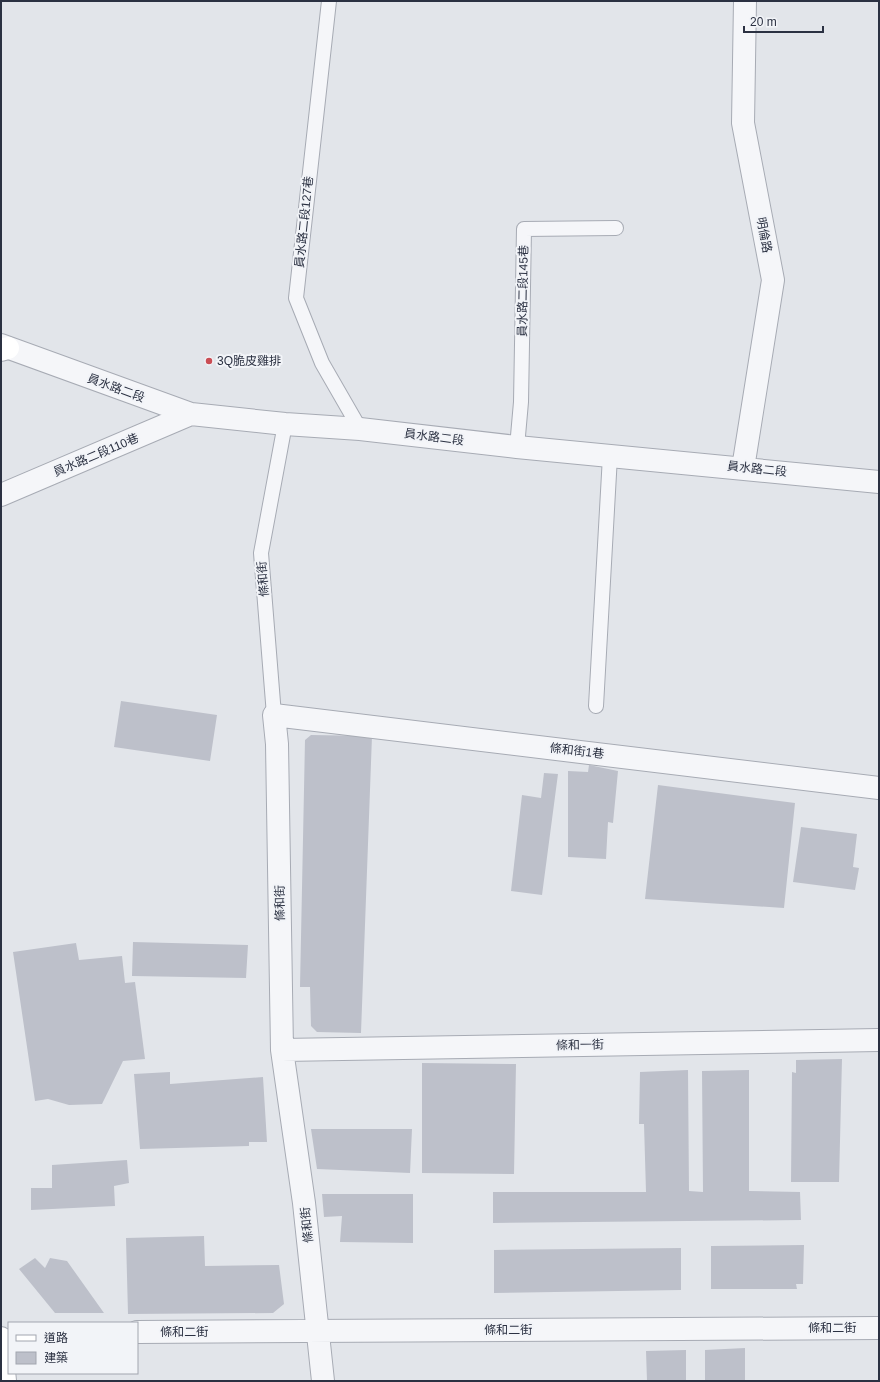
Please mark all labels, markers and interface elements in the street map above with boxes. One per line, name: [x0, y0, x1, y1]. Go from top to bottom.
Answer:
scale bar: [744, 8, 823, 34]
text: 20 m: [750, 15, 777, 29]
street label: 員水路二段127巷: [292, 176, 316, 268]
street label: 明倫路: [754, 216, 774, 254]
street label: 員水路二段145巷: [515, 245, 531, 337]
place label: 3Q脆皮雞排: [217, 354, 281, 368]
marker: 3Q脆皮雞排: [204, 356, 214, 366]
street label: 員水路二段: [85, 371, 147, 405]
street label: 員水路二段: [403, 426, 465, 448]
street label: 員水路二段110巷: [51, 431, 141, 479]
street label: 員水路二段: [726, 459, 788, 479]
street label: 條和街: [254, 560, 272, 598]
street label: 條和街1巷: [549, 741, 605, 761]
street label: 條和街: [273, 885, 287, 921]
street label: 條和一街: [556, 1038, 604, 1052]
street label: 條和街: [298, 1206, 316, 1244]
street label: 條和二街: [808, 1321, 856, 1335]
legend: [8, 1322, 138, 1374]
street label: 條和二街: [484, 1323, 532, 1337]
street label: 條和二街: [160, 1325, 208, 1339]
text: 道路: [44, 1331, 68, 1345]
text: 建築: [44, 1351, 68, 1365]

